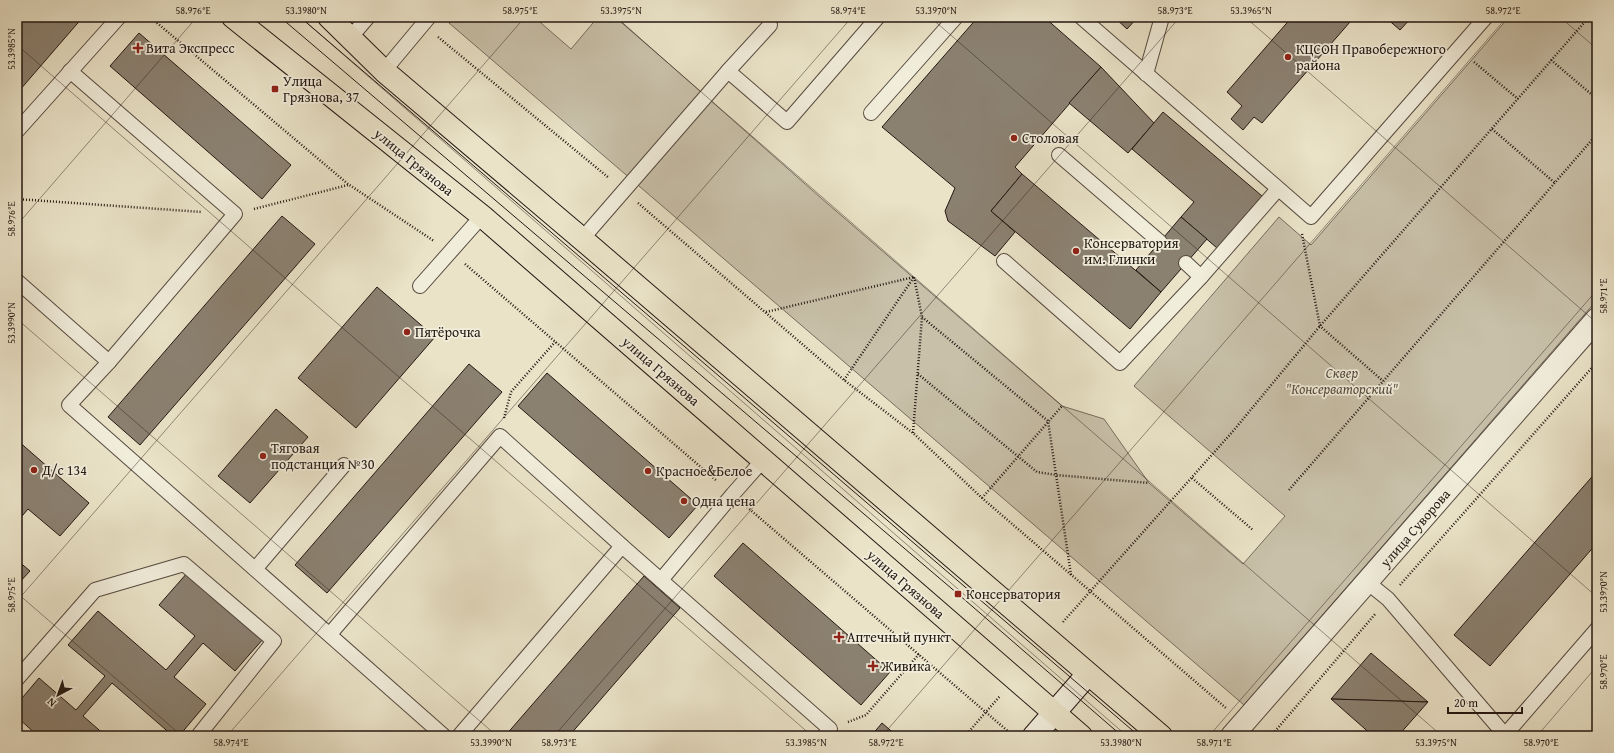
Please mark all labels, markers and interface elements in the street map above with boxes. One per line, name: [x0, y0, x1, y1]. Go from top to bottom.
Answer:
text: 58.976°E: [175, 3, 211, 18]
text: 53.3980°N: [285, 3, 327, 18]
text: 58.975°E: [502, 3, 538, 18]
text: 53.3975°N: [600, 3, 642, 18]
text: 58.974°E: [830, 3, 866, 18]
text: 53.3970°N: [915, 3, 957, 18]
text: 58.973°E: [1157, 3, 1193, 18]
text: 53.3965°N: [1230, 3, 1272, 18]
text: 58.972°E: [1485, 3, 1521, 18]
text: 53.3985°N: [4, 28, 19, 70]
place label: Вита Экспресс: [146, 38, 235, 58]
place label: КЦСОН Правобережного района: [1296, 39, 1446, 75]
marker: Вита Экспресс: [133, 43, 143, 53]
marker: КЦСОН Правобережного района: [1283, 52, 1293, 62]
place label: Улица Грязнова, 37: [283, 71, 359, 107]
marker: Улица Грязнова, 37: [270, 84, 280, 94]
street label: улица Грязнова: [369, 123, 458, 201]
place label: Столовая: [1022, 128, 1079, 148]
marker: Столовая: [1009, 133, 1019, 143]
text: 58.976°E: [4, 201, 19, 237]
place label: Консерватория им. Глинки: [1084, 233, 1179, 269]
marker: Консерватория им. Глинки: [1071, 246, 1081, 256]
text: 58.971°E: [1596, 278, 1611, 314]
text: 53.3990°N: [4, 302, 19, 344]
place label: Пятёрочка: [415, 322, 481, 342]
marker: Пятёрочка: [402, 327, 412, 337]
street label: улица Грязнова: [617, 331, 704, 411]
park label: Сквер "Консерваторский": [1286, 363, 1399, 399]
place label: Тяговая подстанция №30: [271, 438, 375, 474]
marker: Тяговая подстанция №30: [258, 451, 268, 461]
place label: Д/с 134: [41, 460, 87, 480]
place label: Красное&Белое: [656, 461, 753, 481]
marker: Д/с 134: [29, 465, 39, 475]
marker: Красное&Белое: [643, 466, 653, 476]
street label: улица Суворова: [1375, 484, 1455, 572]
place label: Одна цена: [692, 491, 756, 511]
marker: Одна цена: [679, 496, 689, 506]
street label: улица Грязнова: [862, 544, 949, 624]
text: 53.3970°N: [1596, 571, 1611, 613]
text: 58.975°E: [4, 577, 19, 613]
place label: Консерватория: [966, 584, 1061, 604]
marker: Консерватория: [953, 589, 963, 599]
place label: Аптечный пункт: [847, 627, 951, 647]
marker: Аптечный пункт: [834, 632, 844, 642]
text: 58.970°E: [1596, 654, 1611, 690]
place label: Живика: [880, 656, 931, 676]
marker: Живика: [868, 661, 878, 671]
north arrow: [38, 675, 78, 715]
scale bar: [1448, 689, 1522, 715]
text: N: [43, 694, 59, 711]
text: 20 m: [1454, 694, 1478, 711]
text: 58.974°E: [213, 735, 249, 750]
text: 53.3990°N: [470, 735, 512, 750]
text: 58.973°E: [541, 735, 577, 750]
text: 53.3985°N: [785, 735, 827, 750]
text: 58.972°E: [868, 735, 904, 750]
text: 53.3980°N: [1100, 735, 1142, 750]
text: 58.971°E: [1196, 735, 1232, 750]
text: 53.3975°N: [1415, 735, 1457, 750]
text: 58.970°E: [1523, 735, 1559, 750]

